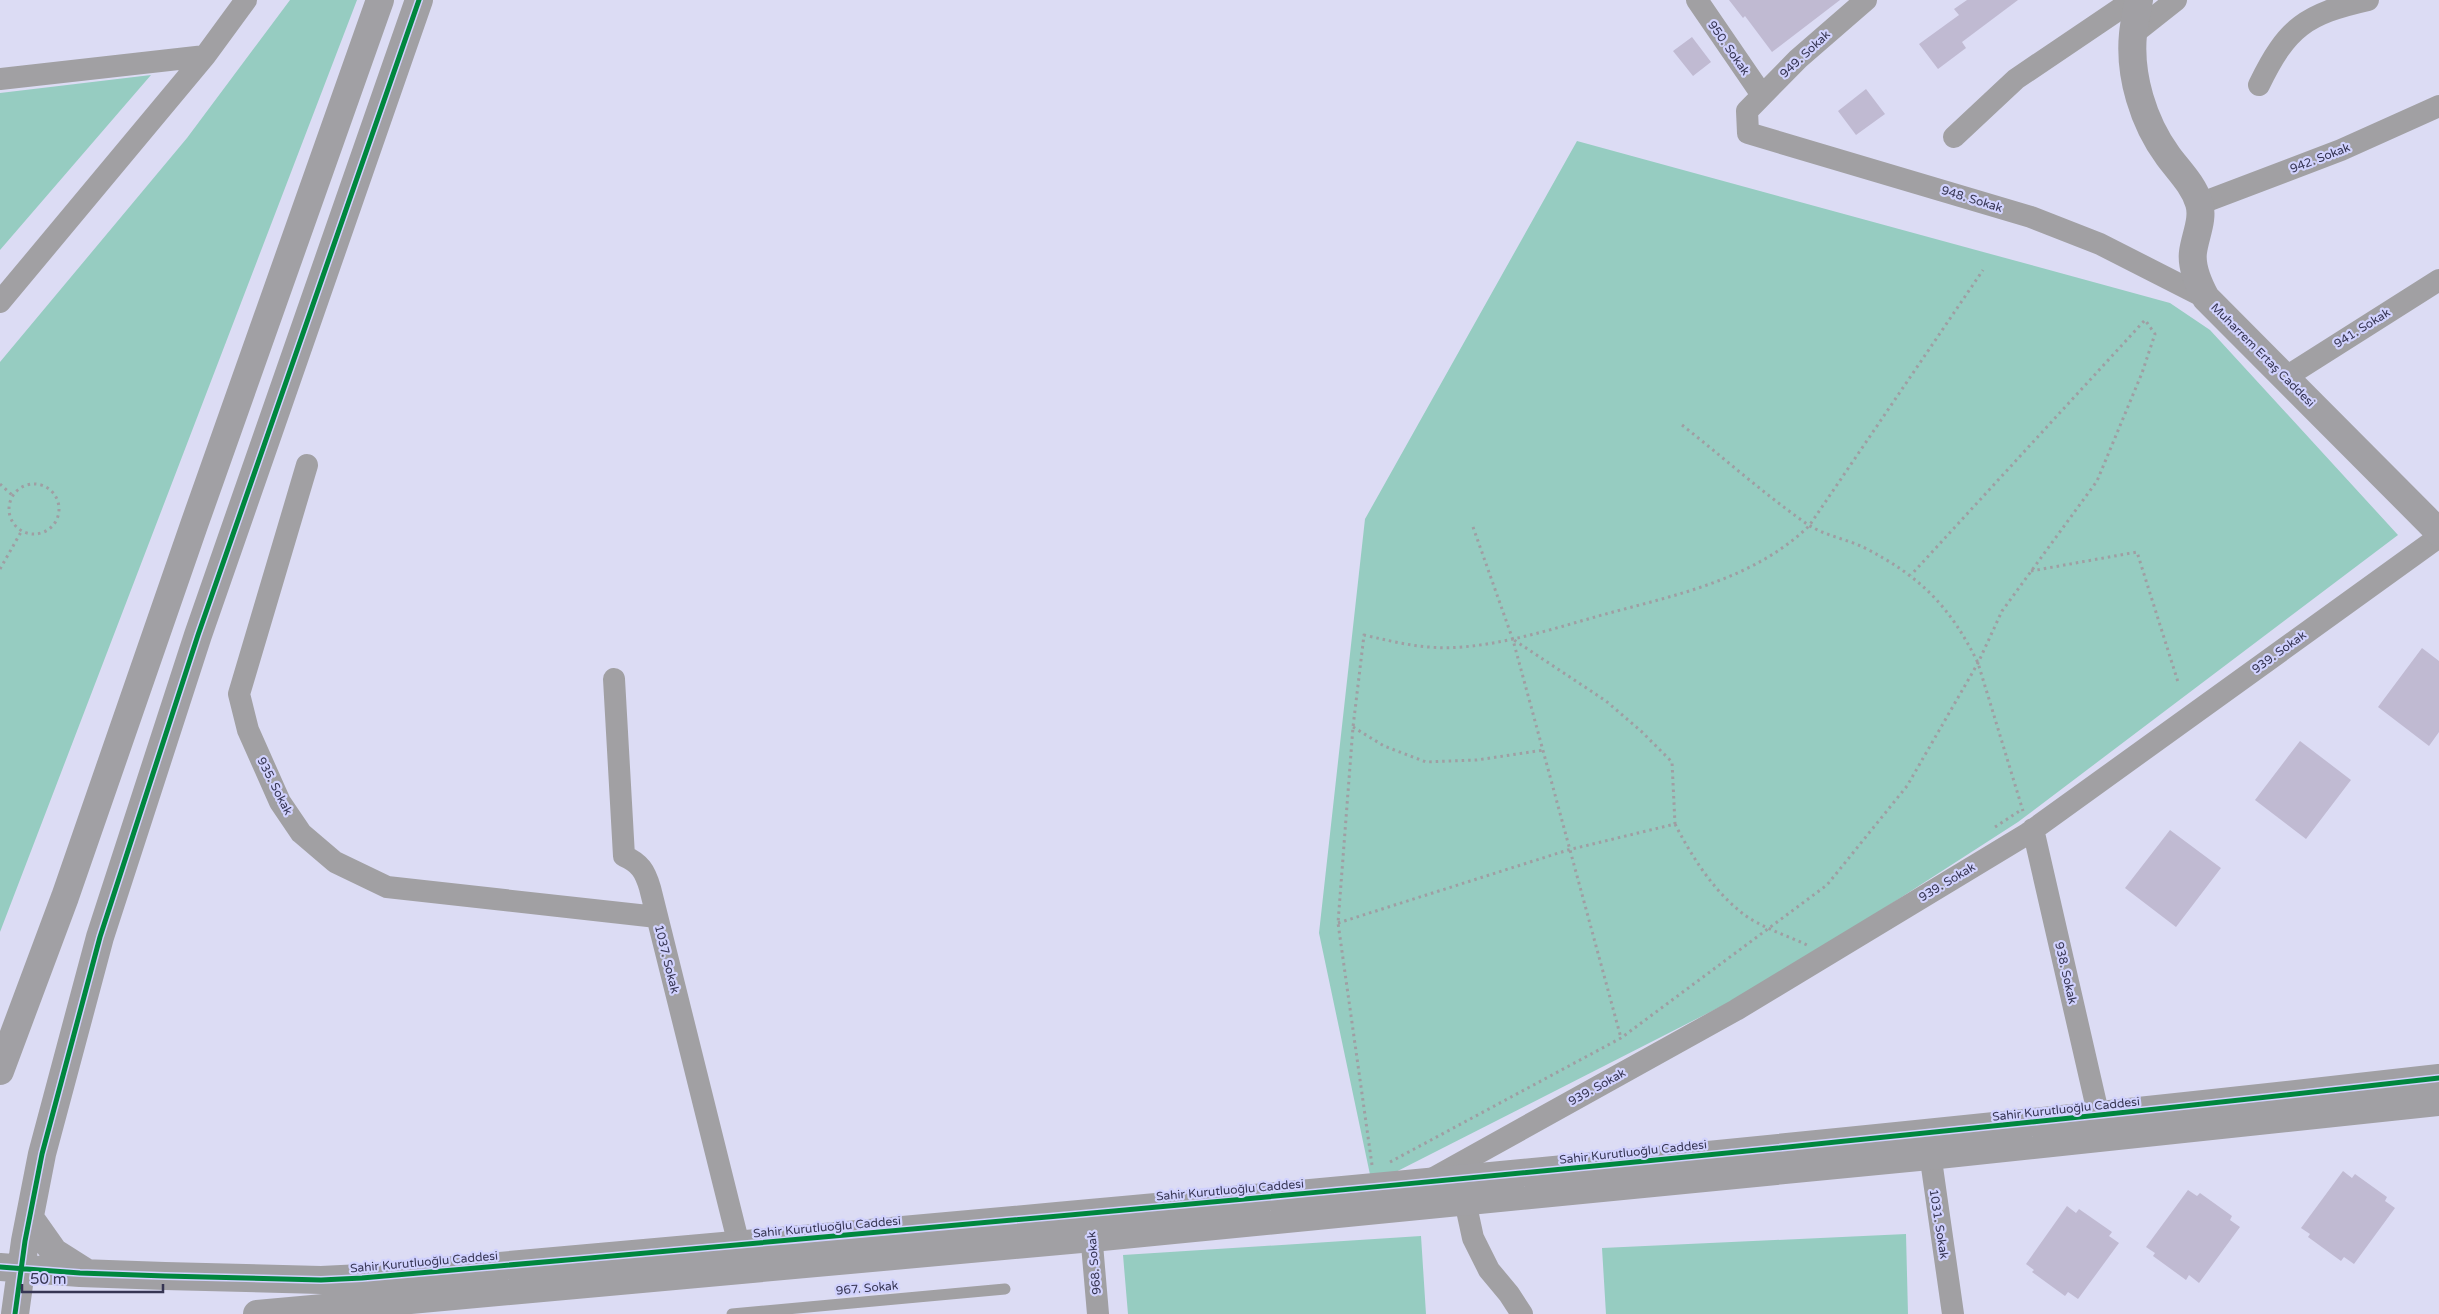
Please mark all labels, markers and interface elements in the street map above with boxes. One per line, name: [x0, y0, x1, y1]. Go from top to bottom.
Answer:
street label: 950. Sokak: [1705, 18, 1753, 78]
street label: 949. Sokak: [1777, 27, 1833, 81]
street label: 942. Sokak: [2288, 140, 2352, 176]
street label: 948. Sokak: [1940, 183, 2005, 215]
street label: Muharrem Ertaş Caddesi: [2208, 300, 2318, 410]
street label: 941. Sokak: [2331, 305, 2393, 351]
street label: 939. Sokak: [2249, 627, 2309, 676]
street label: 935. Sokak: [254, 755, 296, 818]
street label: 939. Sokak: [1916, 859, 1978, 904]
street label: 1037. Sokak: [652, 923, 682, 995]
street label: 938. Sokak: [2052, 941, 2080, 1006]
street label: 939. Sokak: [1566, 1065, 1628, 1108]
street label: Sahir Kurutluoğlu Caddesi: [1992, 1094, 2140, 1124]
street label: Sahir Kurutluoğlu Caddesi: [1559, 1137, 1707, 1167]
street label: Sahir Kurutluoğlu Caddesi: [1156, 1177, 1305, 1203]
street label: 1031. Sokak: [1927, 1188, 1952, 1260]
street label: Sahir Kurutluoğlu Caddesi: [753, 1214, 902, 1240]
street label: 968. Sokak: [1084, 1230, 1104, 1295]
street label: Sahir Kurutluoğlu Caddesi: [350, 1249, 499, 1275]
scale bar: [22, 1262, 164, 1294]
text: 50 m: [30, 1270, 67, 1288]
street label: 967. Sokak: [835, 1278, 899, 1298]

